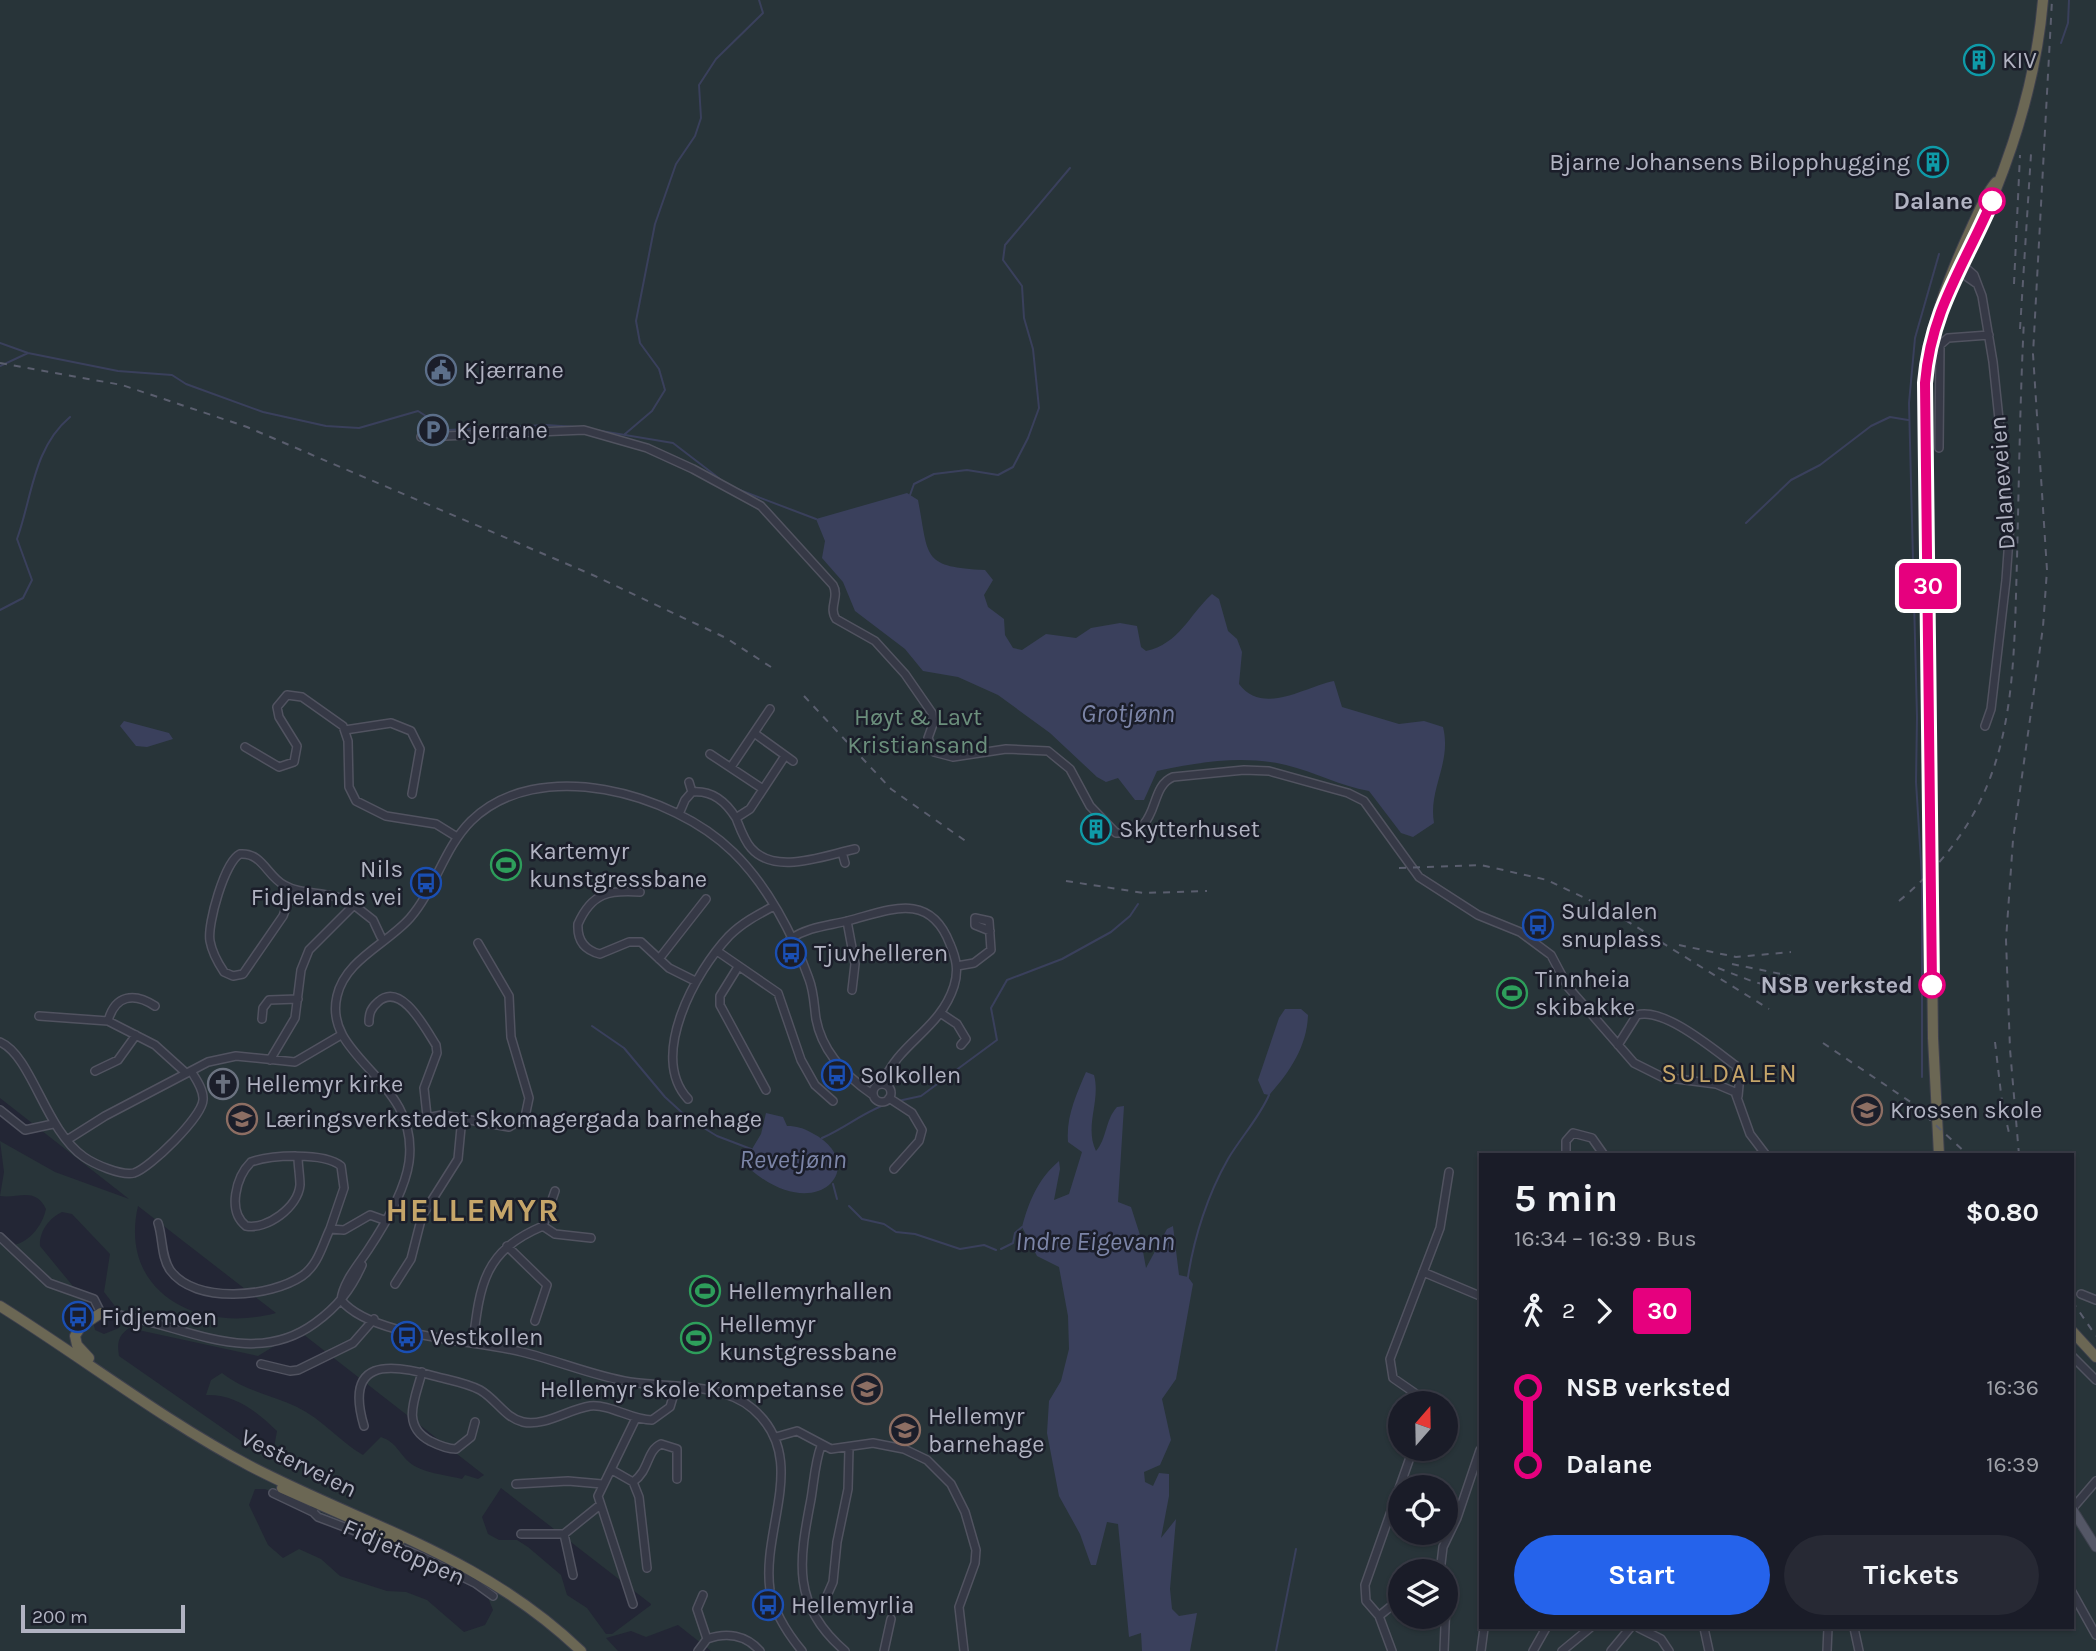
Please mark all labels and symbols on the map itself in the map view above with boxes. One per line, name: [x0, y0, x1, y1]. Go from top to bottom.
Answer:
building icon: KIV: [1962, 43, 1996, 77]
place label: KIV: [2002, 46, 2037, 74]
building icon: Bjarne Johansens Bilopphugging: [1916, 145, 1950, 179]
place label: Bjarne Johansens Bilopphugging: [1549, 148, 1910, 176]
place label: Dalane: [1893, 187, 1973, 215]
marker: Dalane: [1979, 188, 2005, 214]
public building icon: Kjærrane: [424, 353, 458, 387]
place label: Kjærrane: [464, 356, 564, 384]
parking icon: Kjerrane: [416, 413, 450, 447]
street label: Dalaneveien: [1983, 415, 2021, 551]
place label: Kjerrane: [456, 416, 548, 444]
line badge: 30: [1896, 563, 1960, 609]
water label: Grotjønn: [1081, 698, 1175, 729]
park label: Høyt & Lavt Kristiansand: [847, 703, 989, 759]
building icon: Skytterhuset: [1079, 812, 1113, 846]
place label: Skytterhuset: [1119, 815, 1260, 843]
place label: Kartemyr kunstgressbane: [529, 837, 707, 893]
sports icon: Kartemyr kunstgressbane: [489, 848, 523, 882]
place label: Nils Fidjelands vei: [251, 855, 403, 911]
bus stop icon: Nils Fidjelands vei: [409, 866, 443, 900]
place label: Suldalen snuplass: [1561, 897, 1662, 953]
bus stop icon: Suldalen snuplass: [1521, 908, 1555, 942]
bus stop icon: Tjuvhelleren: [774, 936, 808, 970]
place label: Tjuvhelleren: [814, 939, 948, 967]
place label: Tinnheia skibakke: [1535, 965, 1635, 1021]
place label: NSB verksted: [1760, 971, 1913, 999]
marker: NSB verksted: [1919, 972, 1945, 998]
sports icon: Tinnheia skibakke: [1495, 976, 1529, 1010]
bus stop icon: Solkollen: [820, 1058, 854, 1092]
district label: SULDALEN: [1661, 1058, 1799, 1089]
place label: Solkollen: [860, 1061, 961, 1089]
church icon: Hellemyr kirke: [206, 1067, 240, 1101]
place label: Hellemyr kirke: [246, 1070, 403, 1098]
school or university icon: Krossen skole: [1850, 1093, 1884, 1127]
place label: Krossen skole: [1890, 1096, 2042, 1124]
school or university icon: Læringsverkstedet Skomagergada barnehage: [225, 1102, 259, 1136]
place label: Læringsverkstedet Skomagergada barnehage: [265, 1105, 762, 1133]
water label: Revetjønn: [739, 1144, 847, 1175]
district label: HELLEMYR: [385, 1192, 561, 1229]
water label: Indre Eigevann: [1015, 1226, 1175, 1257]
sports icon: Hellemyrhallen: [688, 1274, 722, 1308]
place label: Hellemyrhallen: [728, 1277, 892, 1305]
bus stop icon: Fidjemoen: [61, 1300, 95, 1334]
place label: Fidjemoen: [101, 1303, 217, 1331]
place label: Hellemyr kunstgressbane: [719, 1310, 897, 1366]
bus stop icon: Vestkollen: [390, 1320, 424, 1354]
sports icon: Hellemyr kunstgressbane: [679, 1321, 713, 1355]
place label: Vestkollen: [430, 1323, 544, 1351]
school or university icon: Hellemyr skole Kompetanse: [850, 1372, 884, 1406]
place label: Hellemyr skole Kompetanse: [540, 1375, 844, 1403]
north arrow: [1388, 1391, 1458, 1461]
place label: Hellemyr barnehage: [928, 1402, 1045, 1458]
school or university icon: Hellemyr barnehage: [888, 1413, 922, 1447]
street label: Vesterveien: [236, 1423, 362, 1503]
street label: Fidjetoppen: [339, 1513, 469, 1591]
bus stop icon: Hellemyrlia: [751, 1588, 785, 1622]
place label: Hellemyrlia: [791, 1591, 915, 1619]
scale bar: [21, 1602, 186, 1634]

